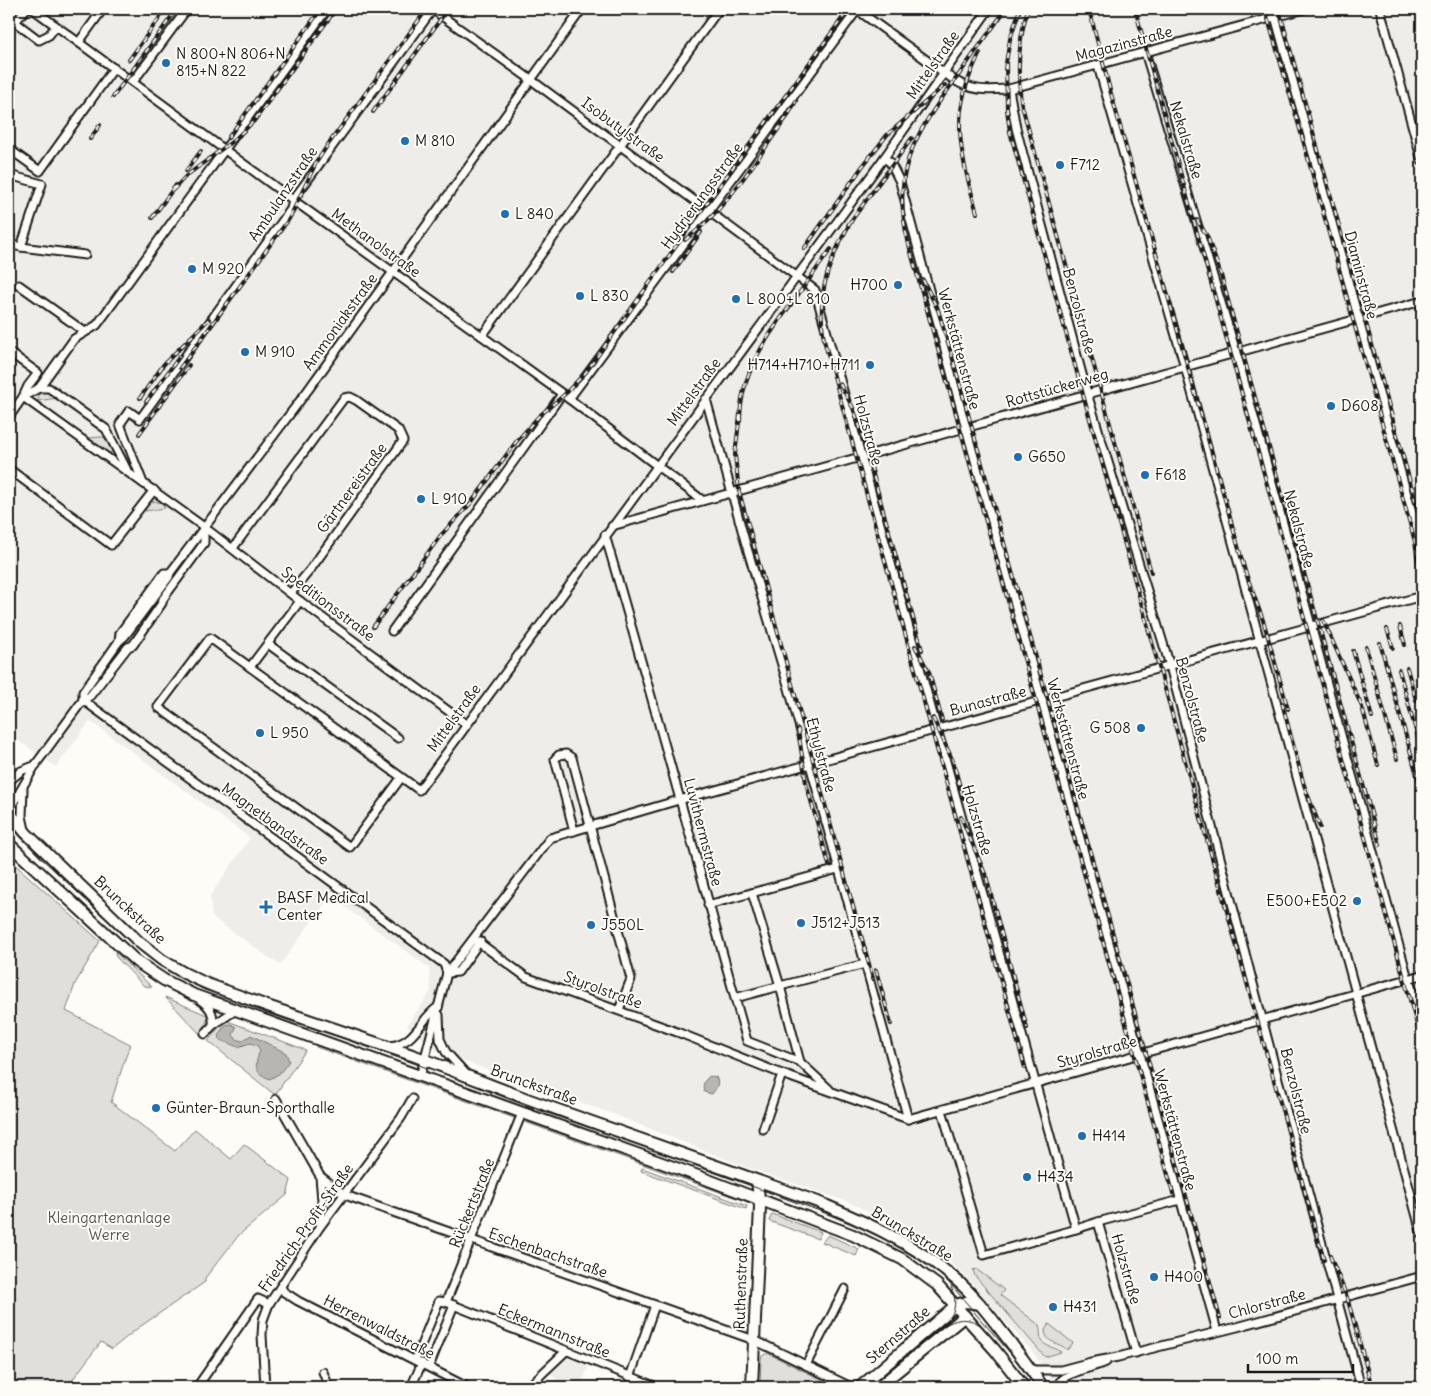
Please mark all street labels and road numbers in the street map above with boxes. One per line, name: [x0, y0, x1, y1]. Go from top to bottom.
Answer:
street label: Magazinstraße: [1073, 21, 1174, 66]
street label: Mittelstraße: [902, 27, 963, 103]
street label: Isobutylstraße: [578, 93, 669, 166]
street label: Nekalstraße: [1166, 99, 1207, 181]
street label: Hydrierungsstraße: [657, 139, 747, 253]
street label: Ambulanzstraße: [244, 143, 321, 245]
street label: Methanolstraße: [328, 204, 425, 281]
street label: Diaminstraße: [1341, 229, 1382, 321]
street label: Benzolstraße: [1059, 266, 1100, 356]
street label: Ammoniakstraße: [298, 269, 381, 374]
street label: Werkstättenstraße: [934, 286, 985, 412]
street label: Mittelstraße: [663, 354, 725, 429]
street label: Rottstückerweg: [1003, 364, 1110, 411]
street label: Holzstraße: [850, 392, 887, 467]
street label: Gärtnereistraße: [312, 439, 391, 537]
street label: Nekalstraße: [1280, 488, 1319, 570]
street label: Speditionsstraße: [278, 562, 379, 645]
street label: Benzolstraße: [1172, 655, 1213, 745]
street label: Werkstättenstraße: [1043, 676, 1094, 802]
street label: Mittelstraße: [423, 680, 485, 755]
street label: Bunastraße: [948, 681, 1028, 720]
street label: Ethylstraße: [802, 715, 841, 794]
street label: Luvithermstraße: [680, 776, 727, 888]
street label: Magnetbandstraße: [218, 778, 333, 869]
street label: Holzstraße: [958, 782, 997, 857]
street label: Brunckstraße: [90, 872, 170, 948]
street label: Styrolstraße: [561, 967, 645, 1012]
street label: Styrolstraße: [1055, 1031, 1139, 1072]
street label: Benzolstraße: [1277, 1046, 1316, 1136]
street label: Brunckstraße: [488, 1060, 580, 1109]
street label: Werkstättenstraße: [1150, 1067, 1201, 1193]
street label: Rückertstraße: [445, 1155, 498, 1251]
street label: Friedrich-Profit-Straße: [254, 1160, 357, 1296]
street label: Brunckstraße: [868, 1202, 956, 1265]
street label: Eschenbachstraße: [486, 1223, 610, 1282]
street label: Holzstraße: [1107, 1231, 1146, 1306]
street label: Ruthenstraße: [729, 1238, 752, 1330]
street label: Chlorstraße: [1226, 1284, 1308, 1323]
street label: Herrenwaldstraße: [320, 1290, 438, 1363]
street label: Eckermannstraße: [495, 1299, 613, 1362]
street label: Sternstraße: [862, 1302, 934, 1368]

